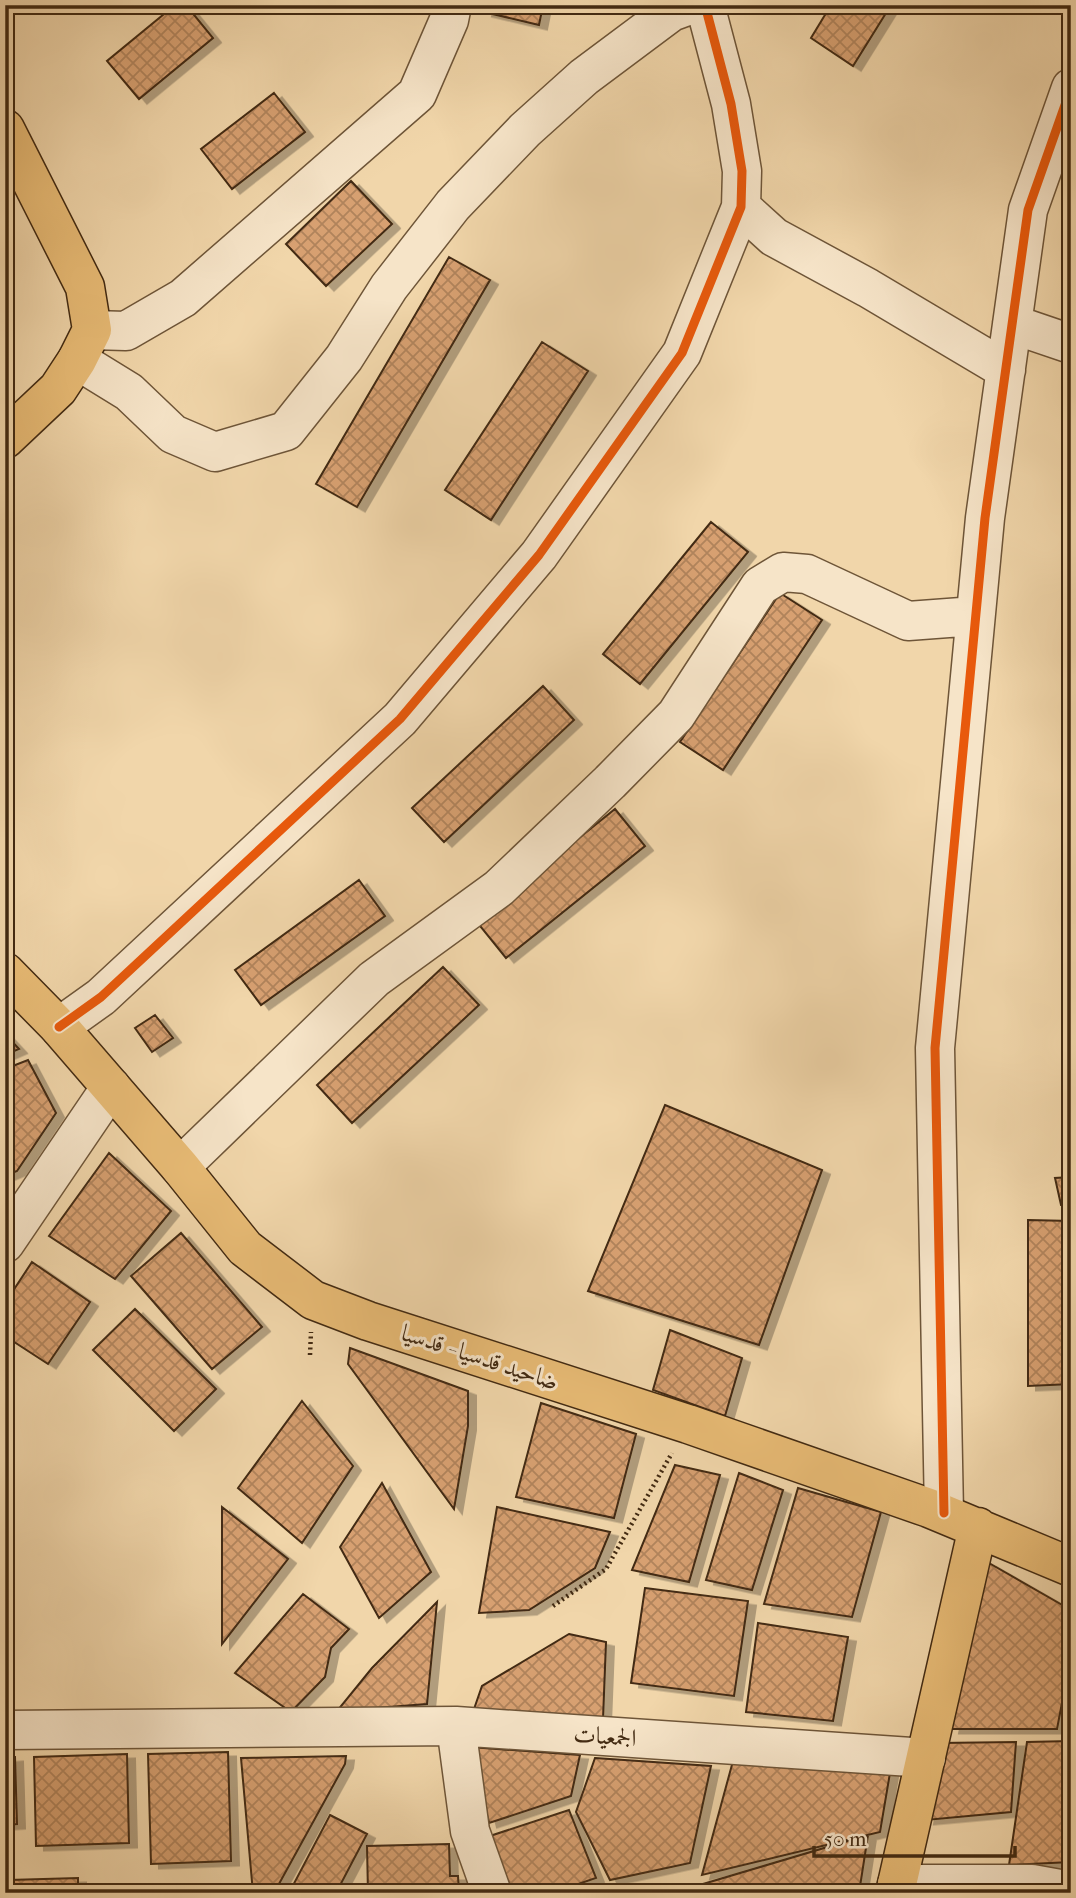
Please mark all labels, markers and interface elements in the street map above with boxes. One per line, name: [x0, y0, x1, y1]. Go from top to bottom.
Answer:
street label: ضاحيد قدسيا - قدسيا: [398, 1318, 562, 1396]
street label: الجمعيات: [573, 1720, 637, 1752]
scale bar: [814, 1814, 1015, 1858]
text: 50 m: [824, 1827, 867, 1851]

